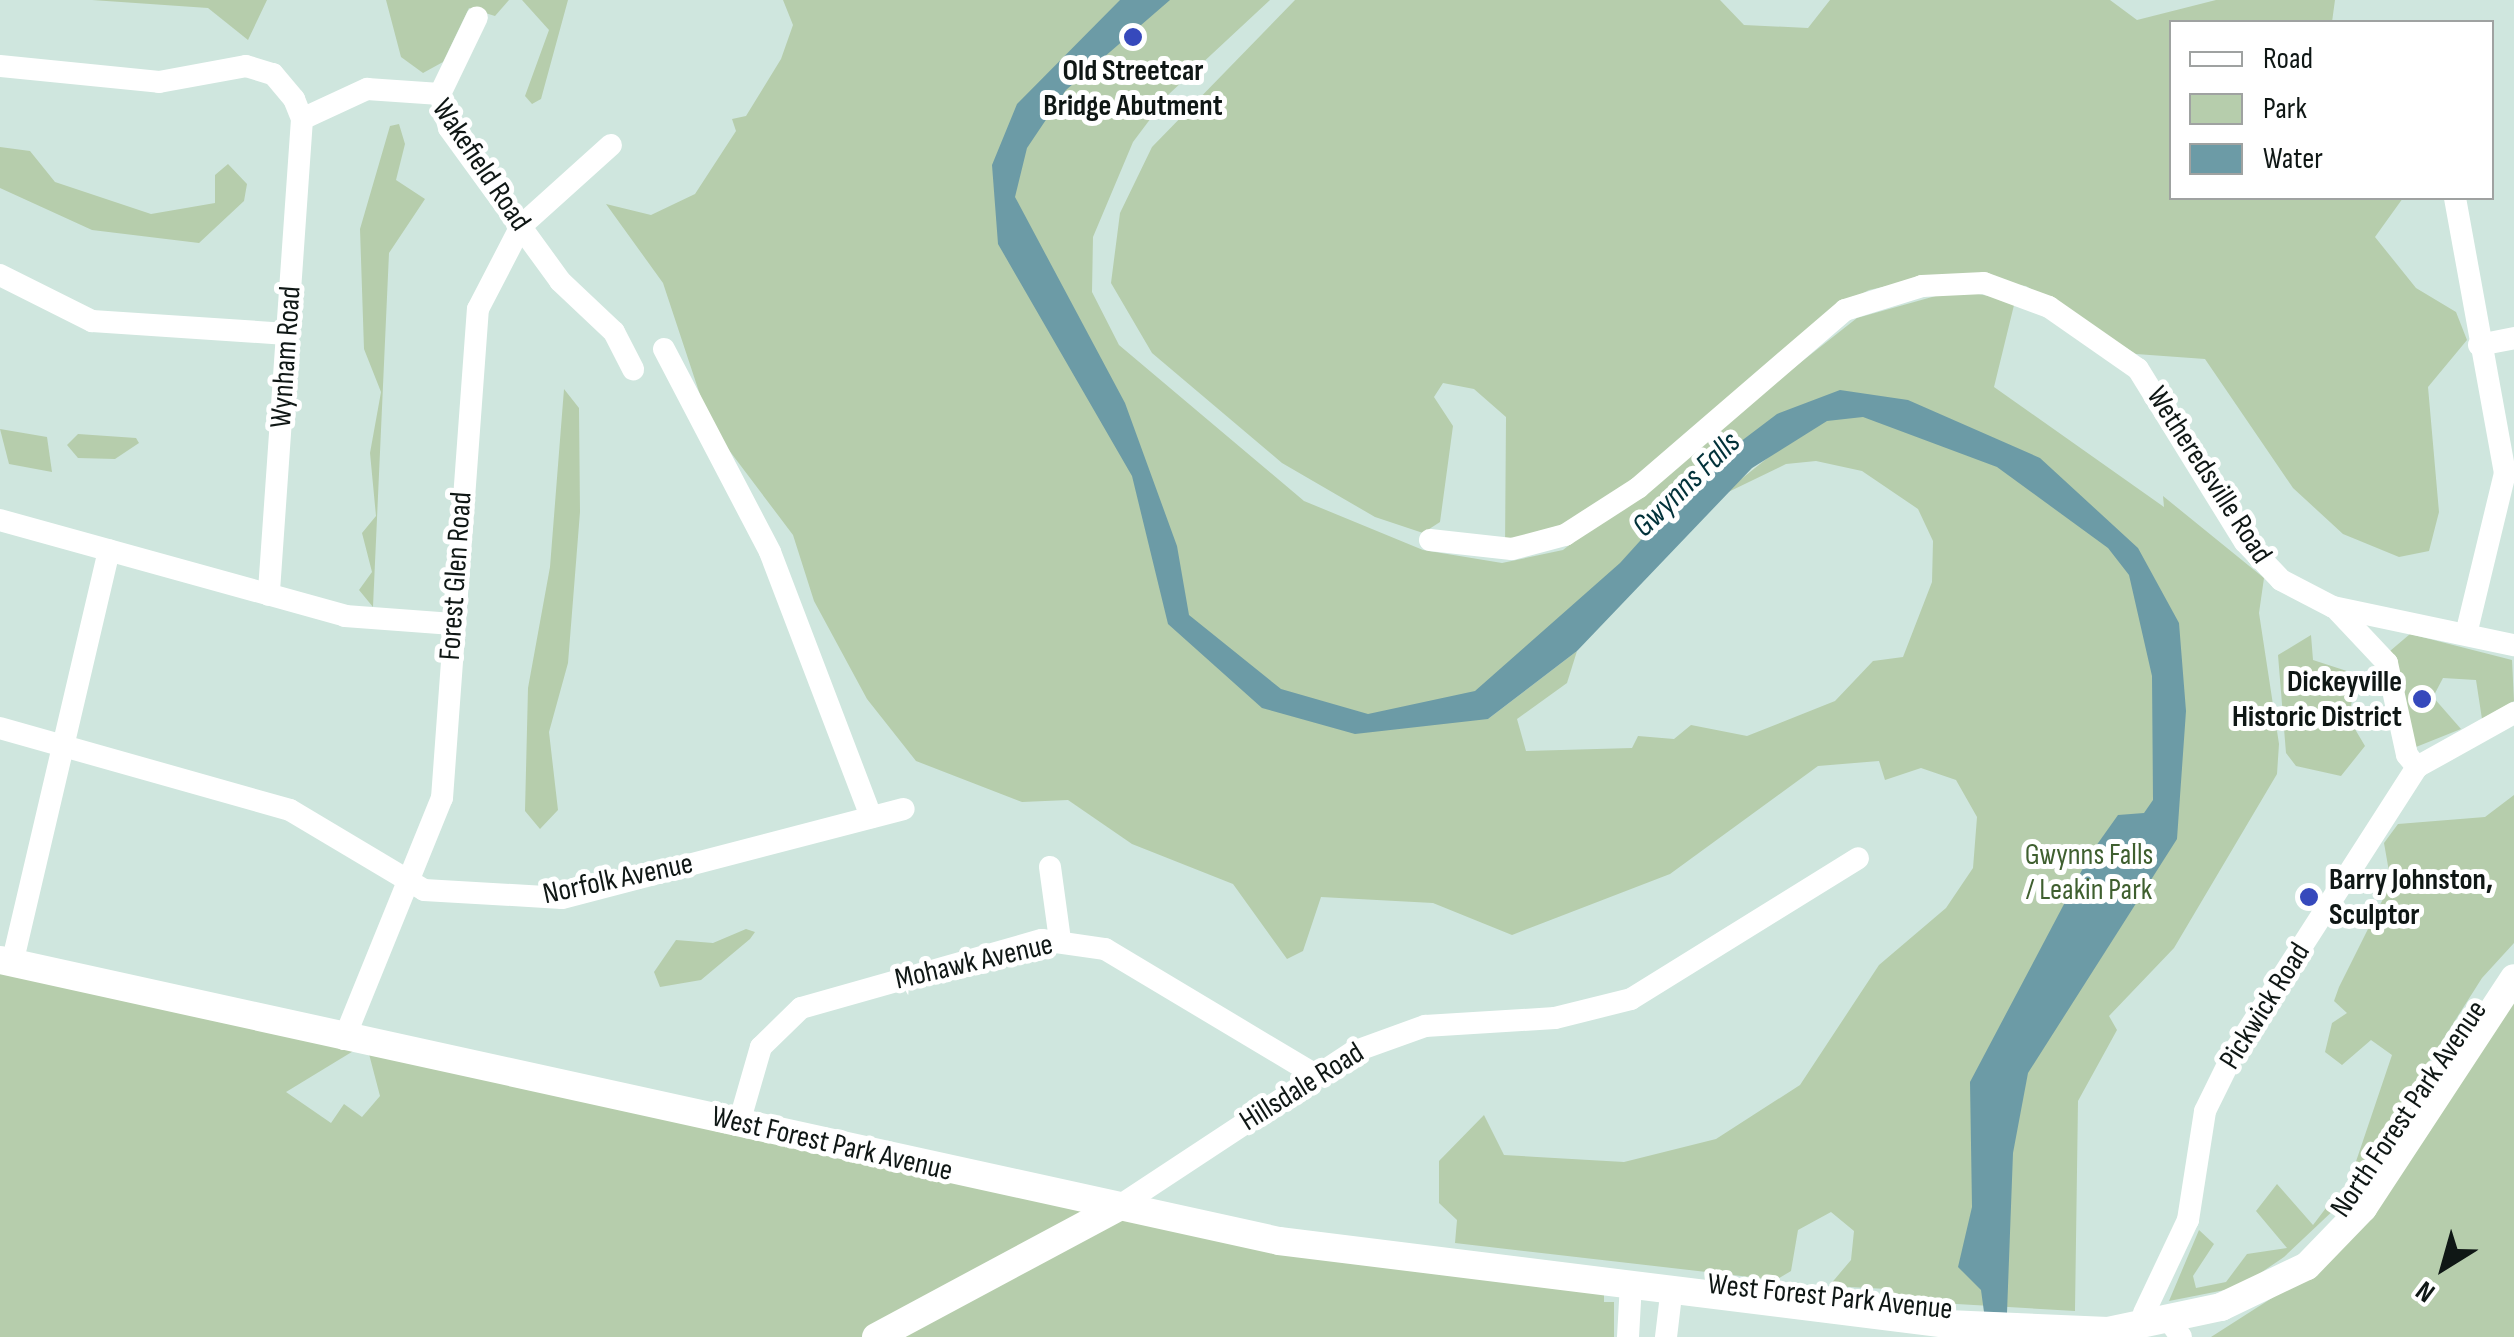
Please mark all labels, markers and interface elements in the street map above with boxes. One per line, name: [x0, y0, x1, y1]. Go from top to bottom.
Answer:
legend: [2169, 20, 2494, 200]
marker: Old Streetcar Bridge Abutment: [1122, 26, 1144, 48]
text: Road: [2263, 41, 2313, 77]
place label: Old Streetcar Bridge Abutment: [1043, 53, 1223, 124]
text: Park: [2263, 91, 2307, 127]
street label: Wakefield Road: [424, 92, 538, 238]
text: Water: [2263, 141, 2323, 177]
street label: Wynham Road: [263, 285, 309, 429]
street label: Wetheredsville Road: [2138, 380, 2280, 570]
water label: Gwynns Falls: [1625, 424, 1749, 546]
street label: Forest Glen Road: [432, 491, 480, 661]
place label: Dickeyville Historic District: [2232, 664, 2402, 734]
marker: Dickeyville Historic District: [2411, 688, 2433, 710]
park label: Gwynns Falls / Leakin Park: [2025, 837, 2153, 908]
street label: Norfolk Avenue: [540, 846, 696, 912]
place label: Barry Johnston, Sculptor: [2329, 862, 2493, 932]
marker: Barry Johnston, Sculptor: [2298, 886, 2320, 908]
street label: Mohawk Avenue: [892, 926, 1056, 998]
street label: Pickwick Road: [2212, 936, 2318, 1076]
street label: North Forest Park Avenue: [2323, 994, 2495, 1224]
street label: Hillsdale Road: [1233, 1035, 1371, 1139]
street label: West Forest Park Avenue: [708, 1099, 956, 1189]
north arrow: [2394, 1217, 2494, 1317]
street label: West Forest Park Avenue: [1706, 1266, 1954, 1328]
text: N: [2410, 1274, 2442, 1309]

